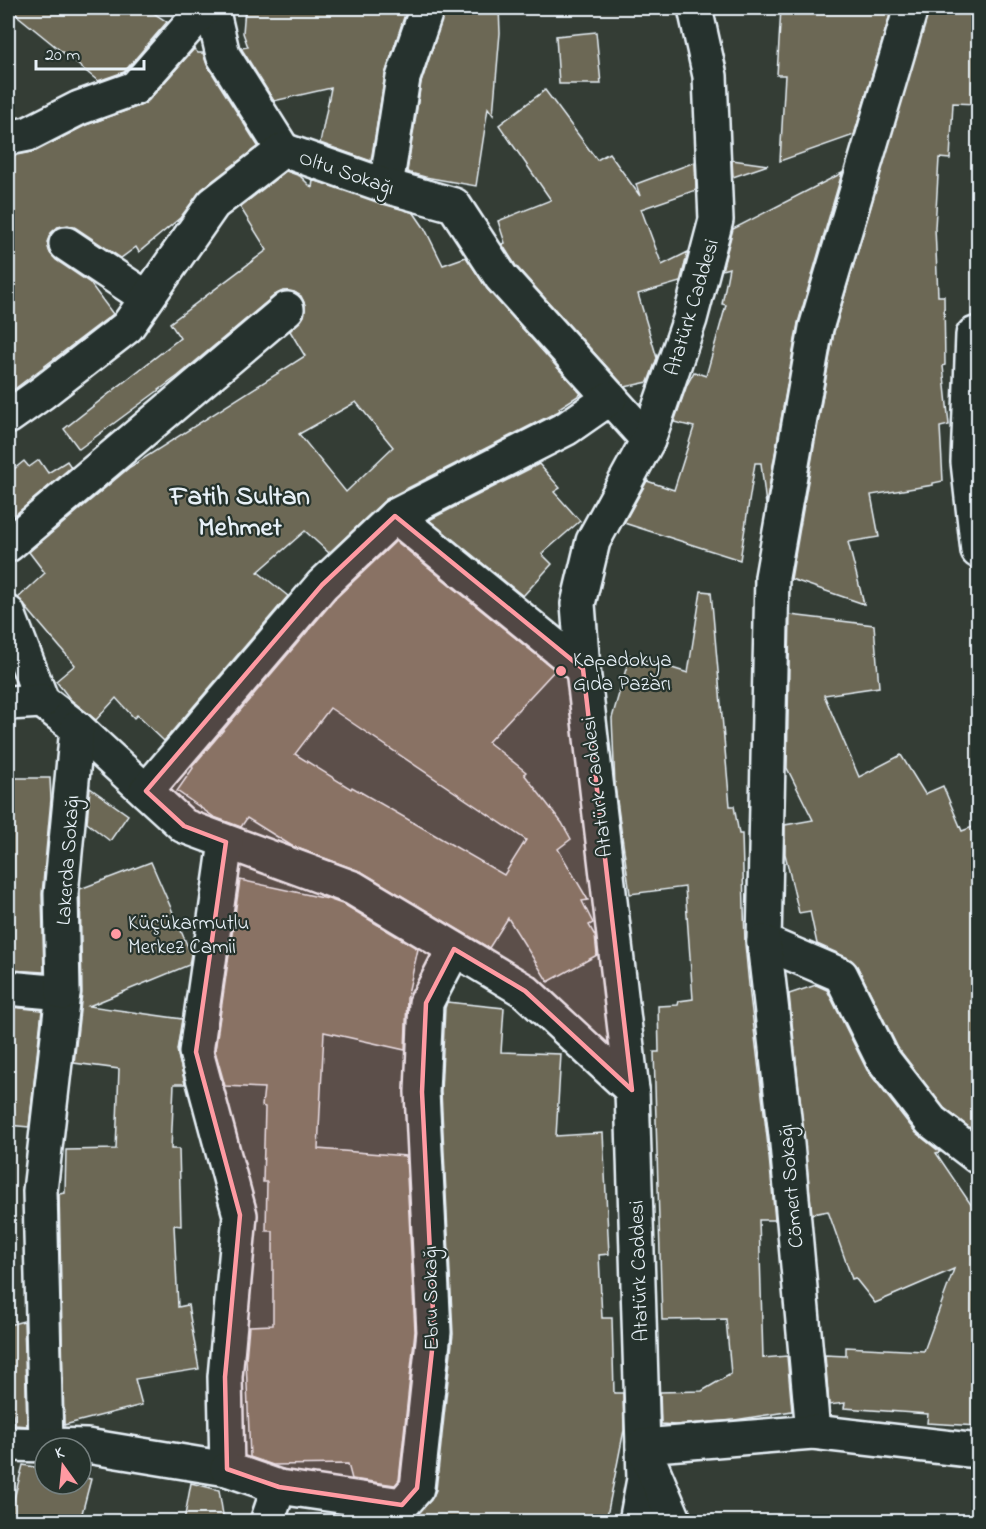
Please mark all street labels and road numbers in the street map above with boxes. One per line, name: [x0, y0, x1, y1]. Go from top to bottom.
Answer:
street label: Oltu Sokağı: [294, 144, 398, 206]
street label: Atatürk Caddesi: [658, 235, 728, 380]
street label: Atatürk Caddesi: [574, 715, 622, 859]
street label: Lakerda Sokağı: [49, 794, 90, 926]
street label: Cömert Sokağı: [772, 1122, 814, 1249]
street label: Atatürk Caddesi: [623, 1200, 657, 1342]
street label: Ebru Sokağı: [416, 1245, 450, 1351]

